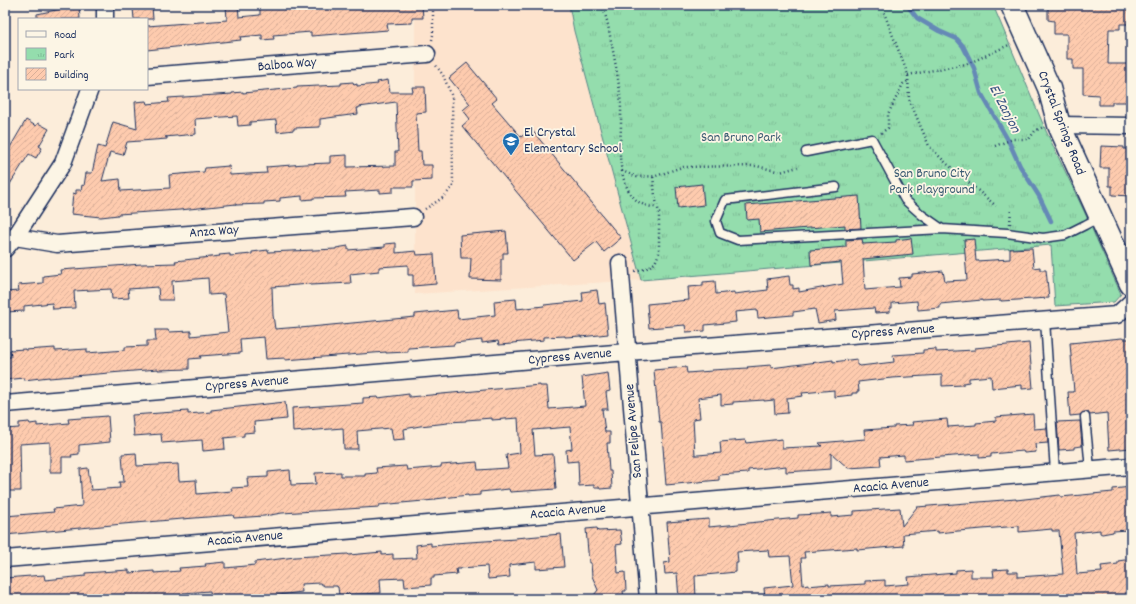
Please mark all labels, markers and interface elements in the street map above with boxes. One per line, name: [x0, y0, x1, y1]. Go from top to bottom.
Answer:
legend: [18, 18, 148, 90]
text: Road: [54, 27, 76, 44]
text: Park: [54, 47, 75, 64]
street label: Balboa Way: [257, 52, 318, 78]
text: Building: [54, 67, 89, 84]
street label: Crystal Springs Road: [1032, 68, 1090, 178]
water label: El Zanjon: [982, 81, 1026, 138]
place label: El Crystal Elementary School: [524, 123, 623, 159]
park label: San Bruno Park: [701, 128, 781, 148]
school or university icon: El Crystal Elementary School: [501, 131, 521, 156]
park label: San Bruno City Park Playground: [889, 164, 975, 200]
street label: Anza Way: [189, 220, 240, 244]
street label: Cypress Avenue: [851, 319, 935, 345]
street label: Cypress Avenue: [527, 343, 613, 371]
street label: Cypress Avenue: [204, 370, 290, 398]
street label: San Felipe Avenue: [620, 383, 648, 479]
street label: Acacia Avenue: [852, 473, 930, 499]
street label: Acacia Avenue: [529, 499, 607, 525]
street label: Acacia Avenue: [206, 526, 284, 552]

